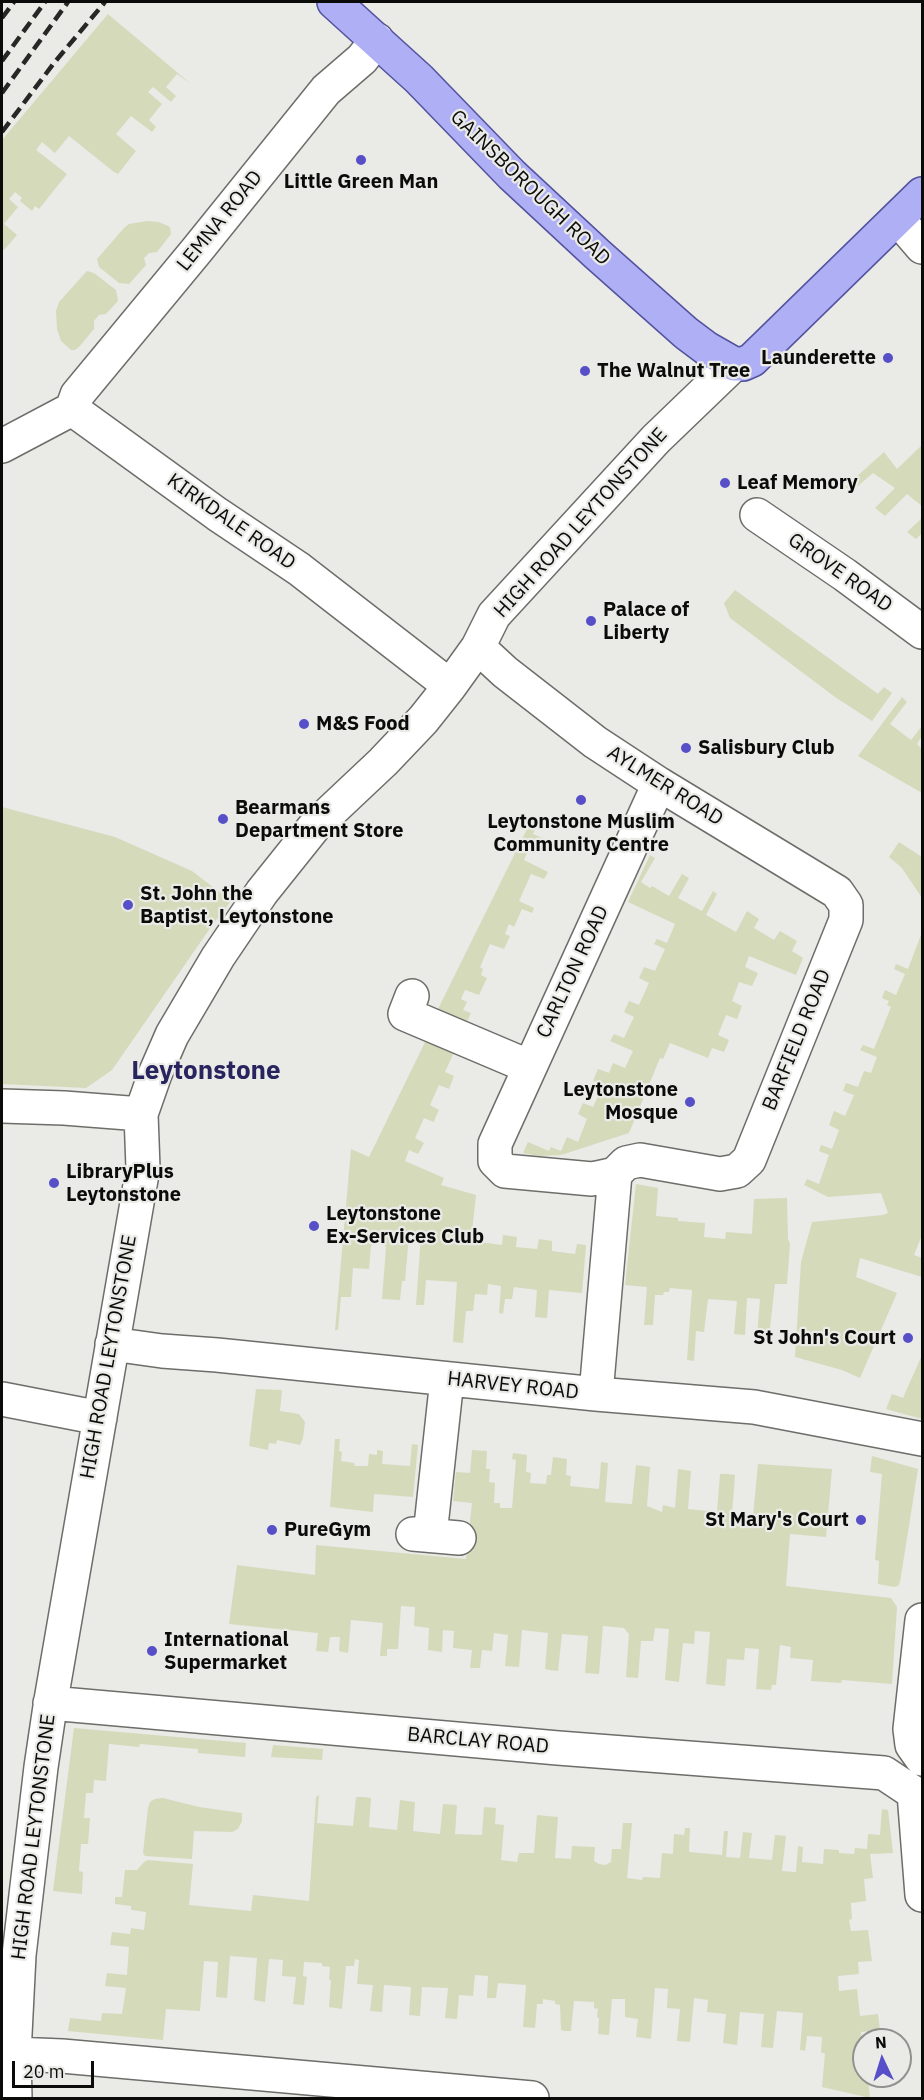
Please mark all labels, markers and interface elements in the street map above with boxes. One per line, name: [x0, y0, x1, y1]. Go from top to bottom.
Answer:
street label: GAINSBOROUGH ROAD: [445, 105, 615, 271]
marker: Little Green Man: [354, 153, 368, 167]
street label: LEMNA ROAD: [172, 166, 268, 276]
place label: Little Green Man: [284, 170, 438, 194]
place label: Launderette: [761, 346, 876, 370]
marker: Launderette: [881, 351, 895, 365]
place label: The Walnut Tree: [597, 359, 750, 383]
marker: The Walnut Tree: [578, 364, 592, 378]
street label: HIGH ROAD LEYTONSTONE: [489, 423, 673, 623]
street label: KIRKDALE ROAD: [162, 469, 300, 575]
place label: Leaf Memory: [737, 471, 858, 495]
marker: Leaf Memory: [718, 476, 732, 490]
street label: GROVE ROAD: [783, 528, 897, 618]
place label: Palace of Liberty: [603, 598, 689, 645]
marker: Palace of Liberty: [584, 614, 598, 628]
place label: M&S Food: [316, 712, 410, 736]
marker: M&S Food: [297, 717, 311, 731]
place label: Salisbury Club: [698, 736, 835, 760]
street label: AYLMER ROAD: [603, 741, 727, 831]
marker: Salisbury Club: [679, 741, 693, 755]
marker: Leytonstone Muslim Community Centre: [574, 793, 588, 807]
place label: Bearmans Department Store: [235, 796, 403, 843]
place label: Leytonstone Muslim Community Centre: [487, 810, 675, 857]
marker: Bearmans Department Store: [216, 812, 230, 826]
place label: St. John the Baptist, Leytonstone: [140, 882, 334, 929]
marker: St. John the Baptist, Leytonstone: [121, 898, 135, 912]
street label: CARLTON ROAD: [532, 902, 614, 1042]
street label: BARFIELD ROAD: [758, 966, 836, 1114]
district label: Leytonstone: [131, 1055, 281, 1087]
place label: Leytonstone Mosque: [563, 1078, 678, 1125]
marker: Leytonstone Mosque: [683, 1095, 697, 1109]
place label: LibraryPlus Leytonstone: [66, 1160, 181, 1207]
marker: LibraryPlus Leytonstone: [47, 1176, 61, 1190]
place label: Leytonstone Ex-Services Club: [326, 1202, 484, 1249]
marker: Leytonstone Ex-Services Club: [307, 1219, 321, 1233]
street label: HIGH ROAD LEYTONSTONE: [76, 1233, 142, 1481]
place label: St John's Court: [753, 1326, 896, 1350]
marker: St John's Court: [901, 1331, 915, 1345]
street label: HARVEY ROAD: [446, 1367, 580, 1405]
place label: St Mary's Court: [705, 1508, 849, 1532]
marker: St Mary's Court: [854, 1513, 868, 1527]
place label: PureGym: [284, 1518, 371, 1542]
marker: PureGym: [265, 1523, 279, 1537]
place label: International Supermarket: [164, 1628, 289, 1675]
marker: International Supermarket: [145, 1644, 159, 1658]
street label: HIGH ROAD LEYTONSTONE: [7, 1713, 61, 1961]
street label: BARCLAY ROAD: [406, 1723, 550, 1759]
north arrow: [852, 2028, 912, 2088]
text: N: [874, 2032, 887, 2052]
scale bar: [15, 2049, 98, 2087]
text: 20 m: [23, 2060, 65, 2083]

